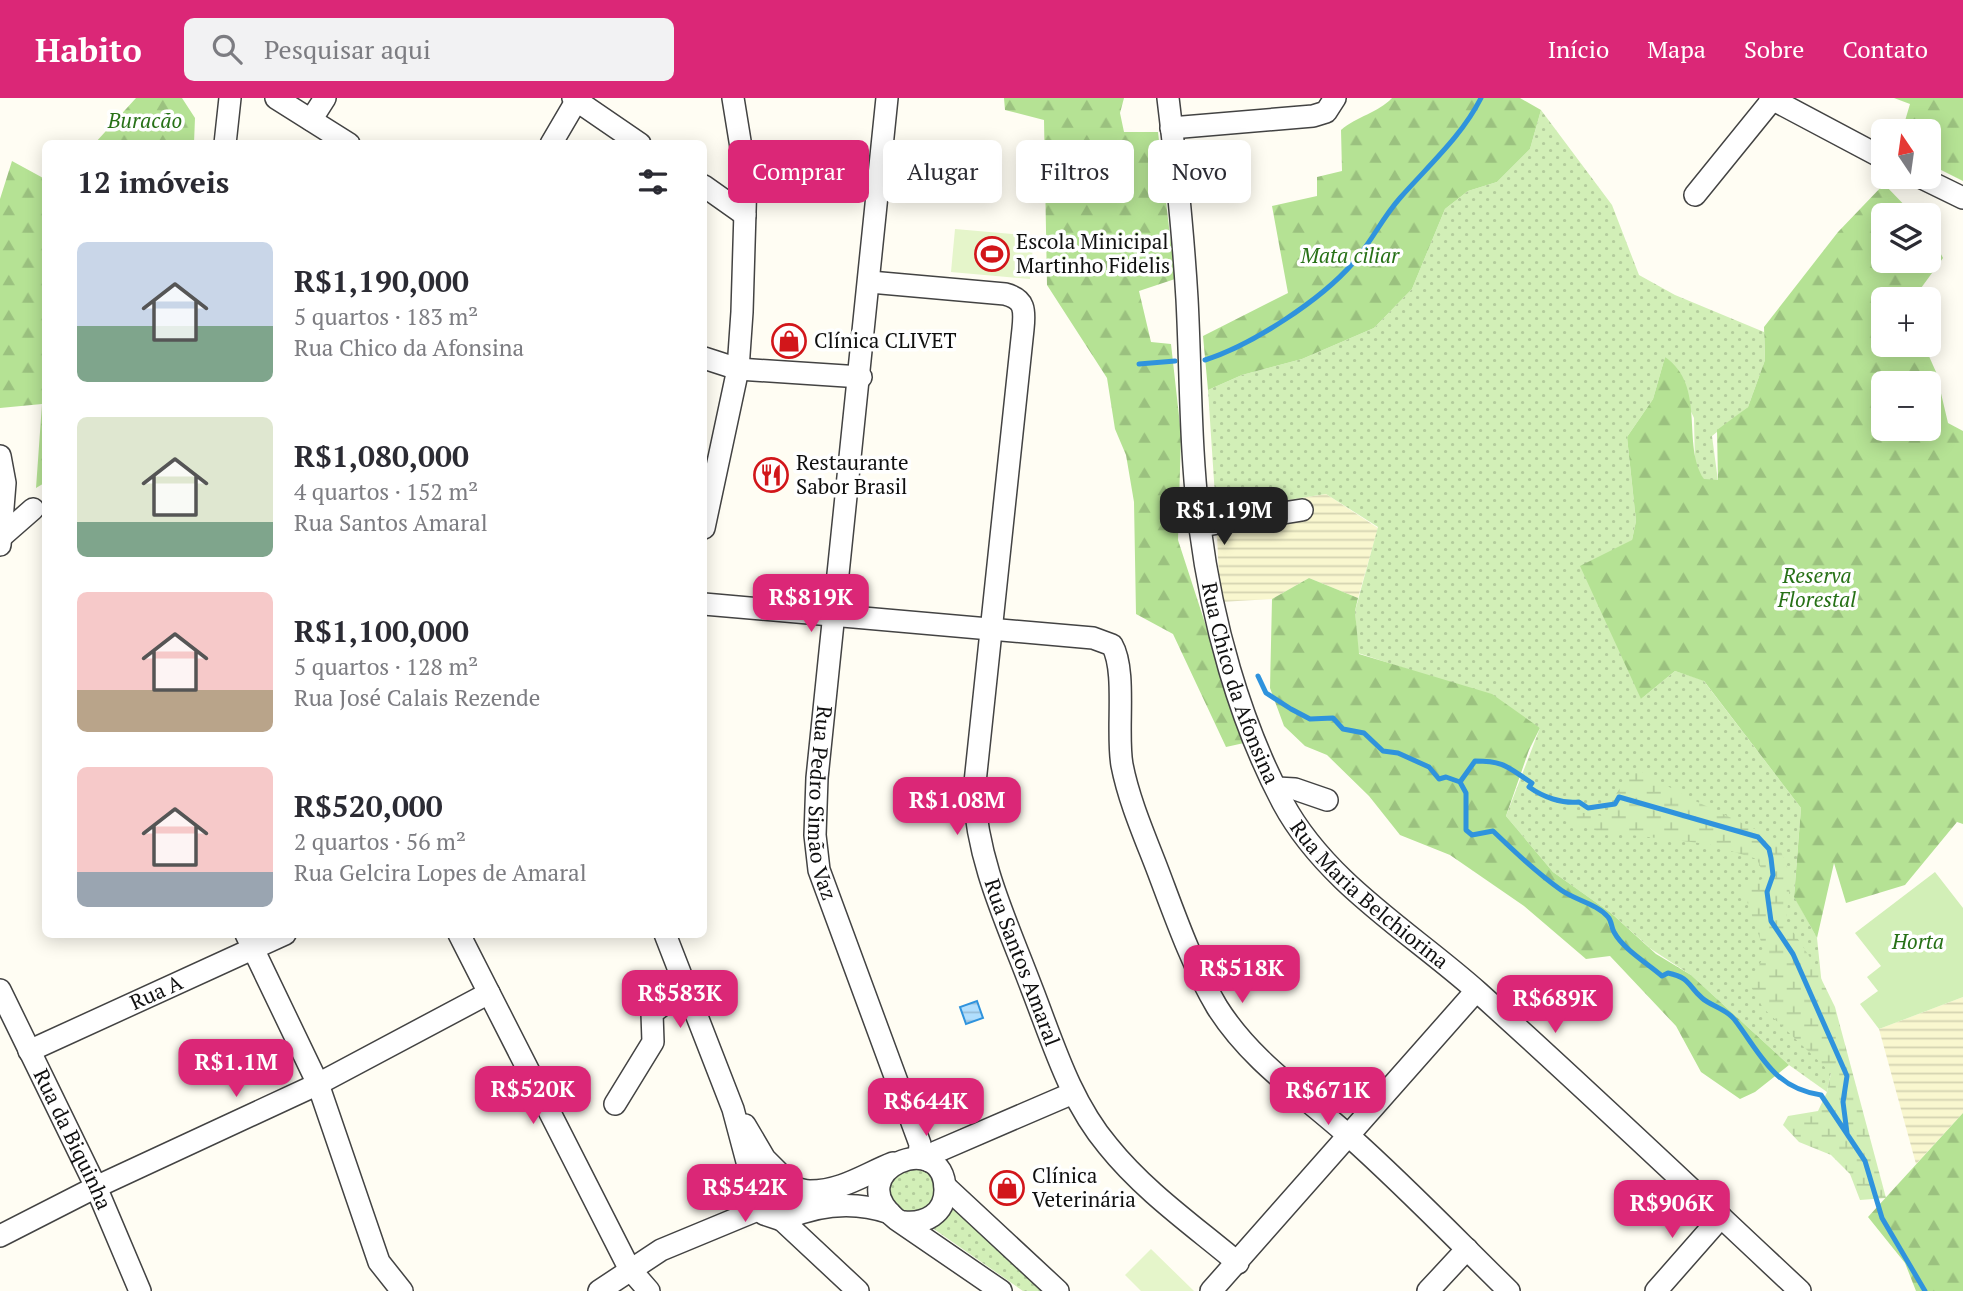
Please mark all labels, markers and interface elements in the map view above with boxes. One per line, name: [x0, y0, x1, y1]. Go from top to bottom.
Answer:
search box: [184, 18, 674, 81]
text: Habito: [35, 28, 142, 71]
icon: search: [208, 30, 246, 68]
text: Pesquisar aqui: [264, 32, 431, 66]
text: Início: [1548, 33, 1609, 65]
text: Mapa: [1647, 33, 1706, 65]
text: Sobre: [1744, 33, 1804, 65]
text: Contato: [1842, 33, 1928, 65]
park label: Buracão: [107, 106, 182, 134]
north arrow: [1871, 119, 1941, 189]
map controls: [1871, 119, 1941, 441]
chip: Comprar: [728, 140, 869, 203]
chip: Alugar: [883, 140, 1002, 203]
chip: Filtros: [1016, 140, 1134, 203]
chip: Novo: [1148, 140, 1251, 203]
text: 12 imóveis: [77, 162, 229, 202]
icon: filters: [634, 163, 672, 201]
button: layers: [1871, 203, 1941, 273]
place label: Escola Minicipal Martinho Fidelis: [1016, 227, 1170, 279]
sports icon: Escola Minicipal Martinho Fidelis: [973, 235, 1011, 273]
park label: Mata ciliar: [1300, 241, 1400, 269]
text: R$1,190,000: [294, 261, 469, 301]
icon: home: [133, 270, 217, 354]
button: +: [1871, 287, 1941, 357]
text: 5 quartos · 183 m²: [294, 301, 478, 332]
shop icon: Clínica CLIVET: [770, 322, 808, 360]
place label: Clínica CLIVET: [814, 326, 957, 354]
text: Rua Chico da Afonsina: [294, 332, 524, 363]
button: −: [1871, 371, 1941, 441]
text: R$1,080,000: [294, 436, 469, 476]
icon: home: [133, 445, 217, 529]
place label: Restaurante Sabor Brasil: [796, 448, 909, 500]
restaurant icon: Restaurante Sabor Brasil: [752, 456, 790, 494]
text: 4 quartos · 152 m²: [294, 476, 478, 507]
pin: R$1.19M: [1159, 488, 1289, 547]
text: R$1.19M: [1176, 494, 1272, 525]
text: Rua Santos Amaral: [294, 507, 488, 538]
park label: Reserva Florestal: [1777, 561, 1856, 613]
pin: R$819K: [754, 574, 868, 634]
street label: Rua Chico da Afonsina: [1196, 580, 1286, 788]
text: R$819K: [769, 581, 853, 612]
text: R$1,100,000: [294, 611, 469, 651]
icon: home: [133, 620, 217, 704]
text: 5 quartos · 128 m²: [294, 651, 478, 682]
text: Rua José Calais Rezende: [294, 682, 540, 713]
street label: Rua Pedro Simão Vaz: [802, 704, 844, 904]
pin: R$1.08M: [892, 778, 1022, 837]
text: R$1.08M: [909, 784, 1005, 815]
text: R$520,000: [294, 786, 443, 826]
icon: home: [133, 795, 217, 879]
street label: Rua Maria Belchiorina: [1284, 814, 1455, 975]
text: 2 quartos · 56 m²: [294, 826, 466, 857]
text: Rua Gelcira Lopes de Amaral: [294, 857, 587, 888]
street label: Rua Santos Amaral: [978, 875, 1067, 1050]
park label: Horta: [1891, 927, 1944, 955]
pin: R$518K: [1185, 946, 1299, 1005]
text: R$518K: [1200, 952, 1284, 983]
street label: Rua A: [125, 967, 187, 1016]
pin: R$583K: [623, 970, 737, 1030]
pin: R$689K: [1498, 976, 1612, 1035]
text: R$583K: [638, 977, 722, 1008]
text: R$689K: [1513, 982, 1597, 1013]
pin: R$1.1M: [179, 1040, 293, 1099]
text: R$1.1M: [194, 1046, 278, 1077]
street label: Rua da Biquinha: [27, 1064, 119, 1214]
pin: R$520K: [476, 1066, 590, 1126]
pin: R$671K: [1271, 1068, 1385, 1127]
text: R$520K: [491, 1073, 575, 1104]
text: R$671K: [1286, 1074, 1370, 1105]
pin: R$644K: [869, 1079, 983, 1138]
text: R$644K: [884, 1085, 968, 1116]
place label: Clínica Veterinária: [1032, 1161, 1136, 1213]
pin: R$542K: [688, 1164, 802, 1224]
shop icon: Clínica Veterinária: [988, 1169, 1026, 1207]
text: R$542K: [703, 1171, 787, 1202]
pin: R$906K: [1615, 1180, 1729, 1240]
text: R$906K: [1630, 1187, 1714, 1218]

